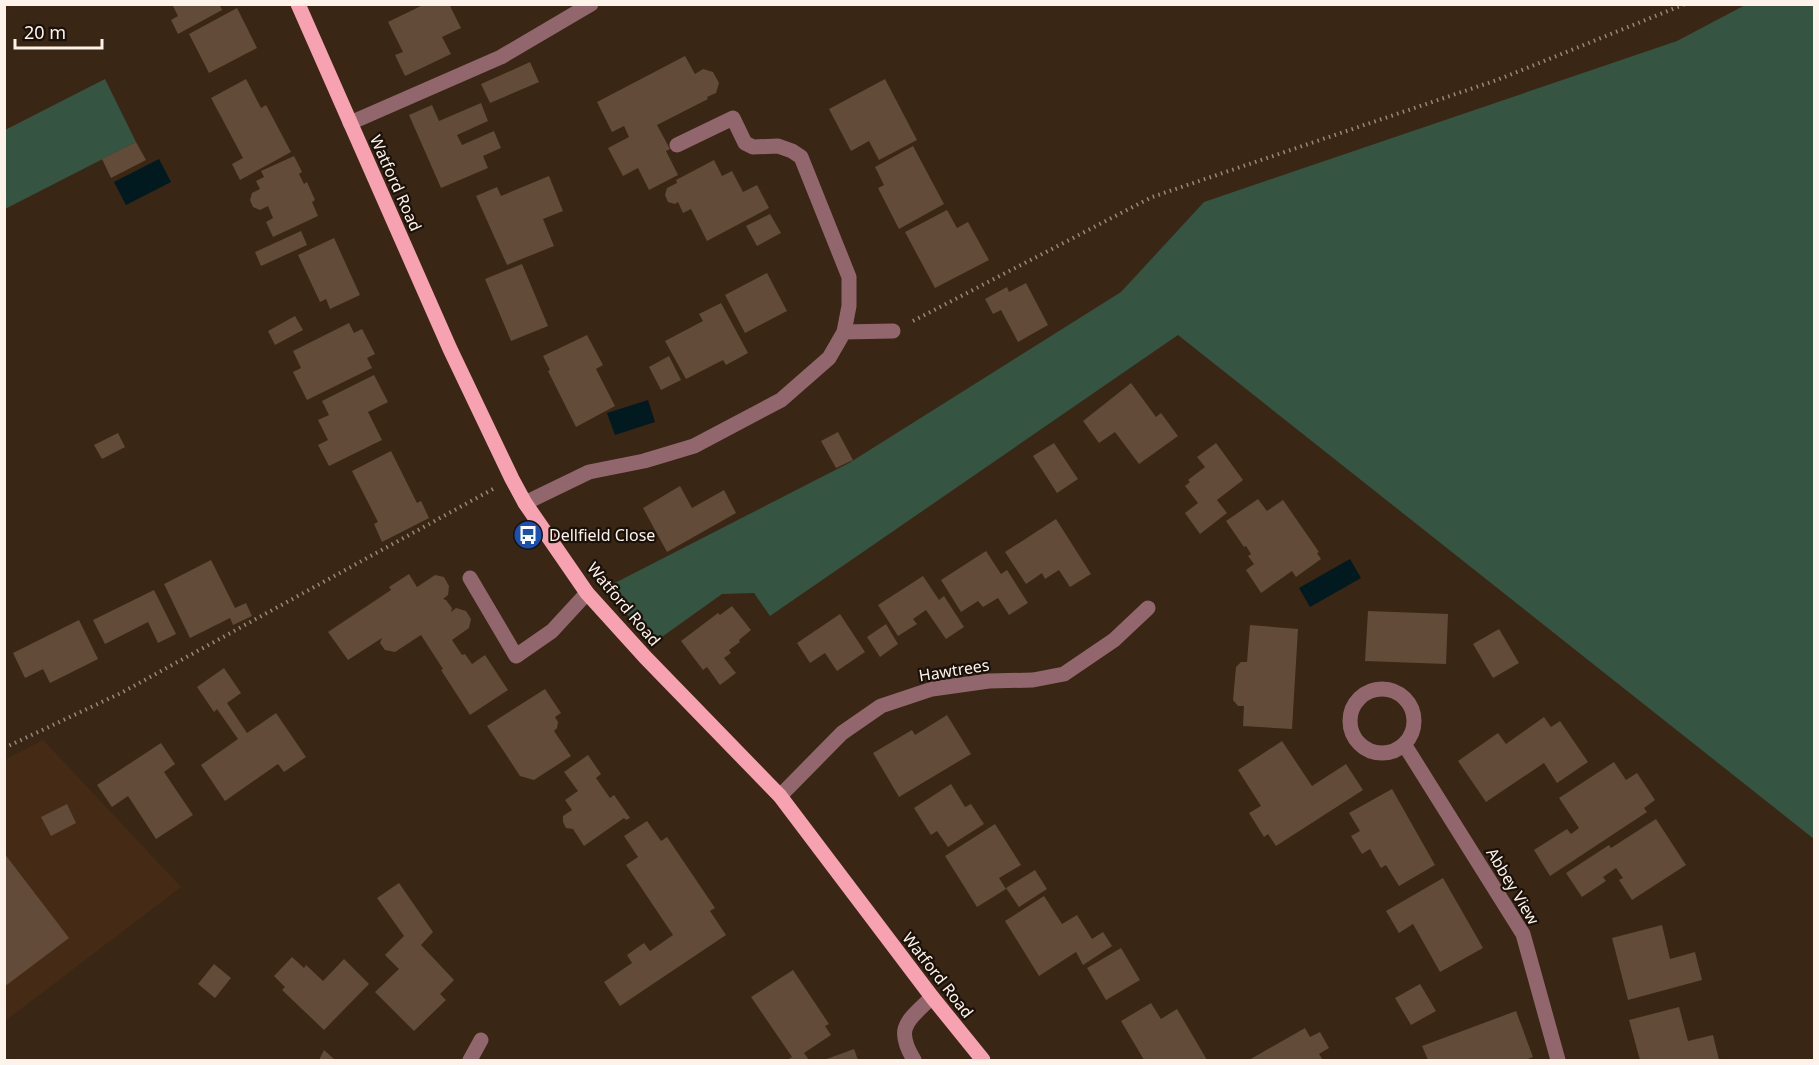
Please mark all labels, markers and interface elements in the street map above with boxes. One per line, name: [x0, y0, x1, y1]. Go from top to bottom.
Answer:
scale bar: [15, 12, 102, 50]
text: 20 m: [24, 20, 66, 44]
street label: Watford Road: [365, 131, 427, 235]
bus stop icon: Dellfield Close: [512, 519, 544, 551]
place label: Dellfield Close: [549, 524, 655, 546]
street label: Watford Road: [582, 557, 666, 651]
street label: Hawtrees: [917, 654, 991, 686]
street label: Abbey View: [1481, 844, 1545, 929]
street label: Watford Road: [898, 928, 978, 1022]

